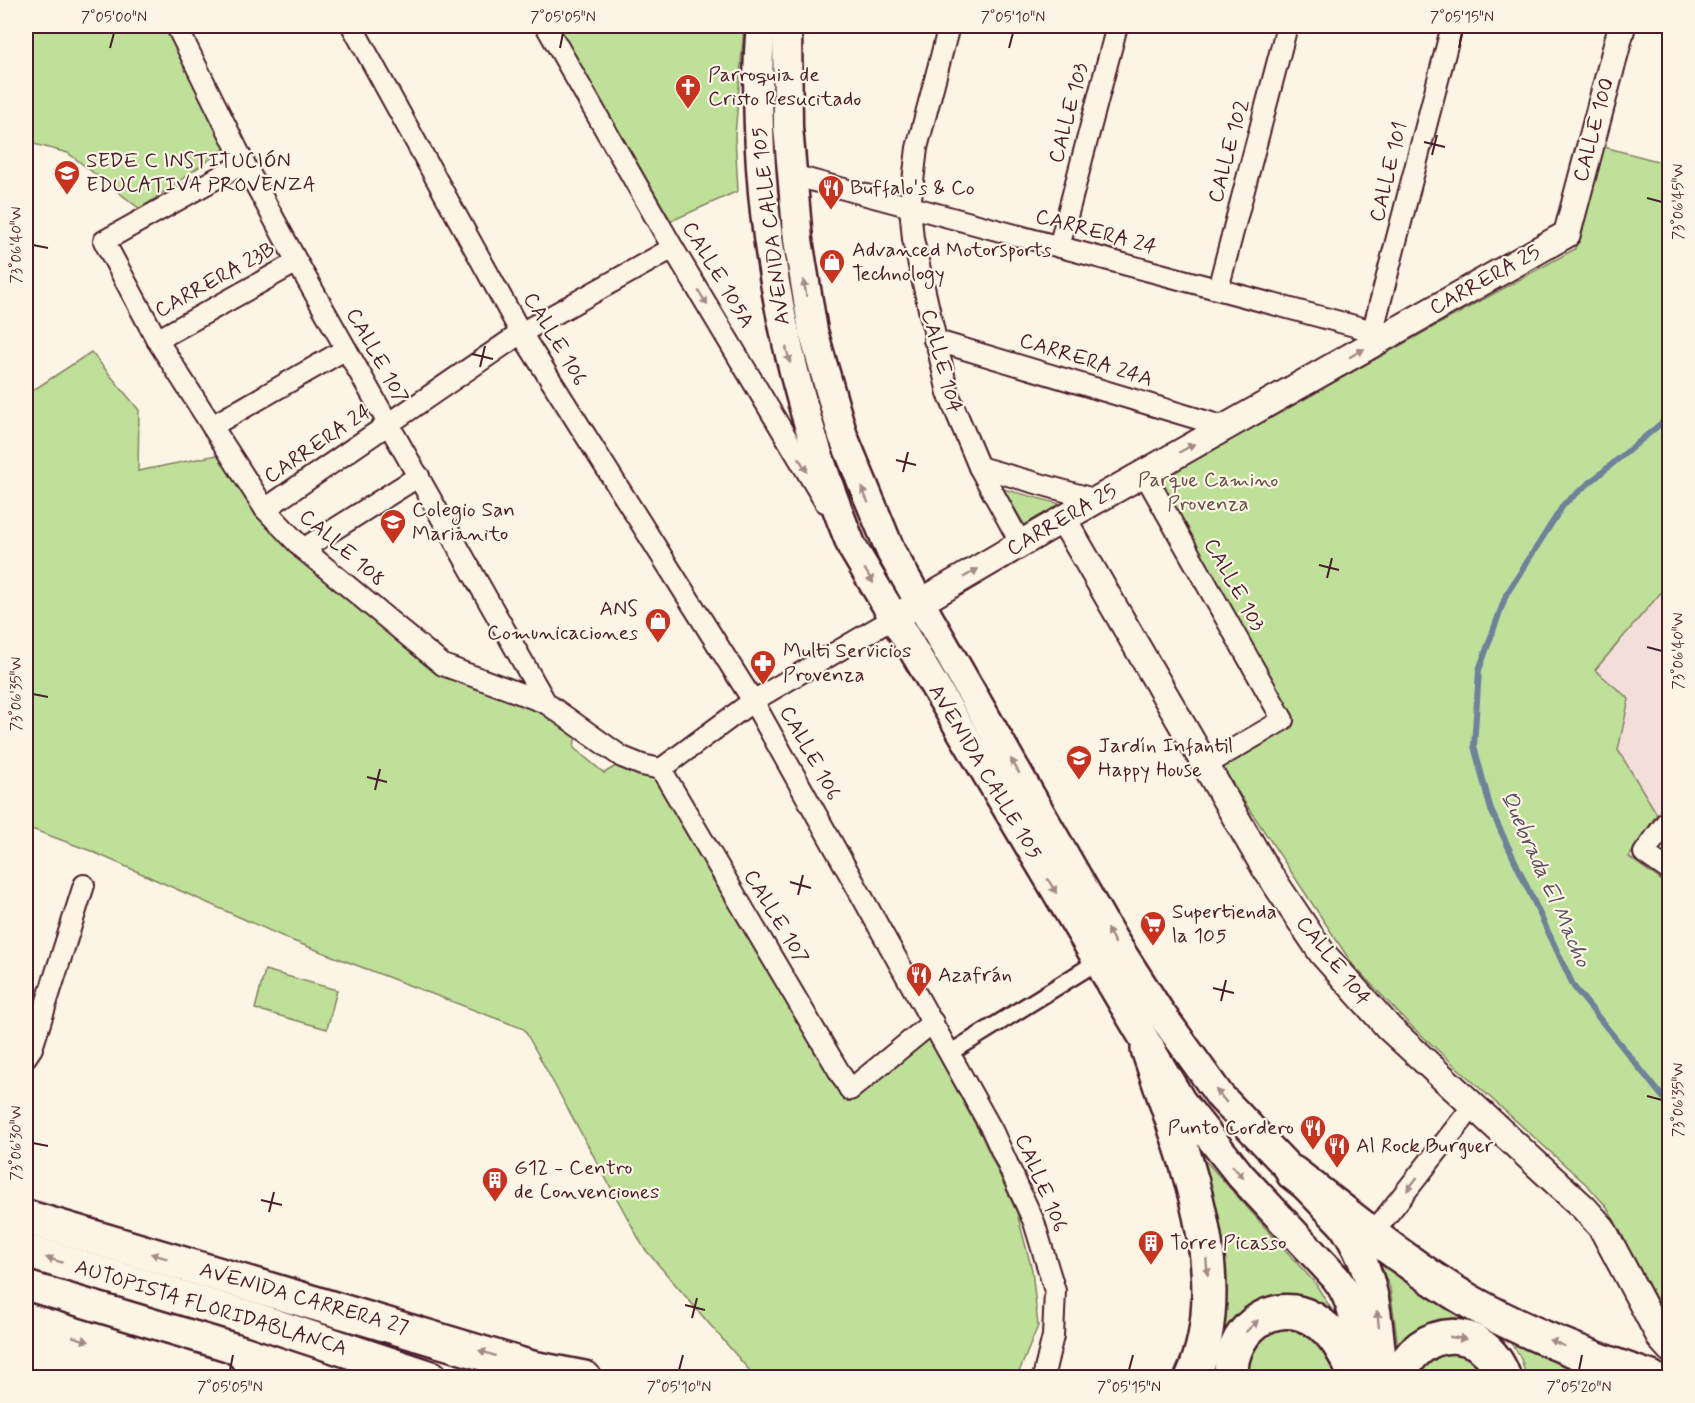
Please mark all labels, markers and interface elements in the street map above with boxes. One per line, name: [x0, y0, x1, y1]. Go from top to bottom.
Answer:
text: 7°05'00"N: [81, 8, 147, 28]
text: 7°05'05"N: [530, 8, 596, 28]
text: 7°05'10"N: [981, 8, 1045, 28]
text: 7°05'15"N: [1430, 8, 1494, 28]
street label: CALLE 103: [1042, 59, 1096, 166]
place label: Parroquia de Cristo Resucitado: [708, 61, 861, 113]
church icon: Parroquia de Cristo Resucitado: [673, 72, 703, 110]
street label: CALLE 100: [1567, 75, 1621, 185]
street label: CALLE 102: [1202, 96, 1256, 206]
street label: CALLE 101: [1363, 119, 1415, 225]
street label: AVENIDA CALLE 105: [745, 125, 797, 327]
place label: SEDE C INSTITUCIÓN EDUCATIVA PROVENZA: [86, 147, 316, 199]
school or university icon: SEDE C INSTITUCIÓN EDUCATIVA PROVENZA: [52, 158, 82, 196]
text: 73°06'45"W: [1669, 164, 1689, 240]
restaurant icon: Buffalo's & Co: [816, 173, 846, 211]
place label: Buffalo's & Co: [850, 174, 975, 202]
street label: CARRERA 24: [1032, 202, 1160, 262]
text: 73°06'40"W: [7, 207, 27, 283]
street label: CALLE 105A: [675, 217, 761, 333]
street label: CARRERA 23B: [150, 235, 280, 325]
place label: Advanced Motorsports Technology: [852, 236, 1052, 289]
street label: CARRERA 25: [1424, 238, 1546, 322]
shop icon: Advanced Motorsports Technology: [817, 247, 847, 285]
one-way arrow: [800, 278, 809, 297]
street label: CALLE 106: [516, 287, 594, 391]
one-way arrow: [698, 290, 708, 307]
street label: CALLE 107: [339, 303, 415, 409]
street label: CALLE 104: [914, 306, 968, 416]
street label: CARRERA 24A: [1016, 326, 1156, 394]
one-way arrow: [784, 346, 794, 364]
one-way arrow: [1349, 347, 1365, 358]
street label: CARRERA 24: [259, 397, 378, 490]
one-way arrow: [1179, 443, 1195, 454]
one-way arrow: [798, 457, 809, 473]
park label: Parque Camino Provenza: [1138, 466, 1278, 518]
street label: CARRERA 25: [1002, 477, 1122, 563]
one-way arrow: [860, 485, 870, 503]
place label: Colegio San Marianito: [412, 496, 515, 548]
street label: CALLE 108: [293, 503, 391, 593]
school or university icon: Colegio San Marianito: [378, 507, 408, 545]
street label: CALLE 103: [1197, 533, 1271, 637]
one-way arrow: [864, 568, 875, 584]
one-way arrow: [963, 568, 980, 578]
place label: ANS Comunicaciones: [487, 595, 638, 647]
shop icon: ANS Comunicaciones: [643, 606, 673, 644]
text: 73°06'40"W: [1669, 613, 1689, 689]
place label: Multi Servicios Provenza: [783, 637, 911, 689]
pharmacy icon: Multi Servicios Provenza: [748, 648, 778, 686]
text: 73°06'35"W: [7, 657, 27, 731]
street label: AVENIDA CALLE 105: [922, 679, 1048, 865]
street label: CALLE 106: [773, 701, 847, 805]
place label: Jardín Infantil Happy House: [1098, 732, 1233, 784]
school or university icon: Jardín Infantil Happy House: [1064, 743, 1094, 781]
one-way arrow: [1010, 757, 1020, 774]
water label: Quebrada El Macho: [1494, 786, 1597, 972]
street label: CALLE 107: [737, 864, 815, 970]
one-way arrow: [1046, 878, 1057, 894]
place label: Supertienda la 105: [1172, 898, 1277, 950]
supermarket icon: Supertienda la 105: [1138, 909, 1168, 947]
street label: CALLE 104: [1289, 910, 1377, 1012]
one-way arrow: [1106, 927, 1116, 944]
restaurant icon: Azafrán: [904, 960, 934, 998]
place label: Azafrán: [938, 961, 1012, 989]
text: 73°06'35"W: [1669, 1063, 1689, 1137]
one-way arrow: [1215, 1088, 1228, 1104]
text: 73°06'30"W: [7, 1106, 27, 1180]
restaurant icon: Punto Cordero: [1298, 1113, 1328, 1151]
place label: Punto Cordero: [1168, 1114, 1294, 1142]
street label: CALLE 106: [1008, 1130, 1074, 1236]
restaurant icon: Al Rock Burguer: [1322, 1131, 1352, 1169]
place label: Al Rock Burguer: [1356, 1132, 1494, 1160]
place label: G12 - Centro de Convenciones: [514, 1154, 659, 1206]
one-way arrow: [1231, 1164, 1244, 1179]
building icon: G12 - Centro de Convenciones: [480, 1165, 510, 1203]
one-way arrow: [1406, 1176, 1419, 1192]
building icon: Torre Picasso: [1136, 1228, 1166, 1266]
place label: Torre Picasso: [1170, 1229, 1287, 1257]
one-way arrow: [150, 1251, 168, 1260]
street label: AUTOPISTA FLORIDABLANCA: [71, 1253, 351, 1363]
one-way arrow: [45, 1255, 63, 1264]
street label: AVENIDA CARRERA 27: [196, 1256, 412, 1342]
one-way arrow: [1202, 1258, 1212, 1277]
one-way arrow: [1373, 1310, 1383, 1329]
one-way arrow: [1245, 1319, 1259, 1333]
one-way arrow: [1449, 1333, 1468, 1342]
one-way arrow: [72, 1335, 90, 1344]
one-way arrow: [1547, 1338, 1565, 1348]
one-way arrow: [478, 1348, 496, 1357]
text: 7°05'05"N: [197, 1378, 263, 1398]
text: 7°05'10"N: [647, 1378, 711, 1398]
text: 7°05'15"N: [1097, 1378, 1161, 1398]
text: 7°05'20"N: [1546, 1378, 1612, 1398]

